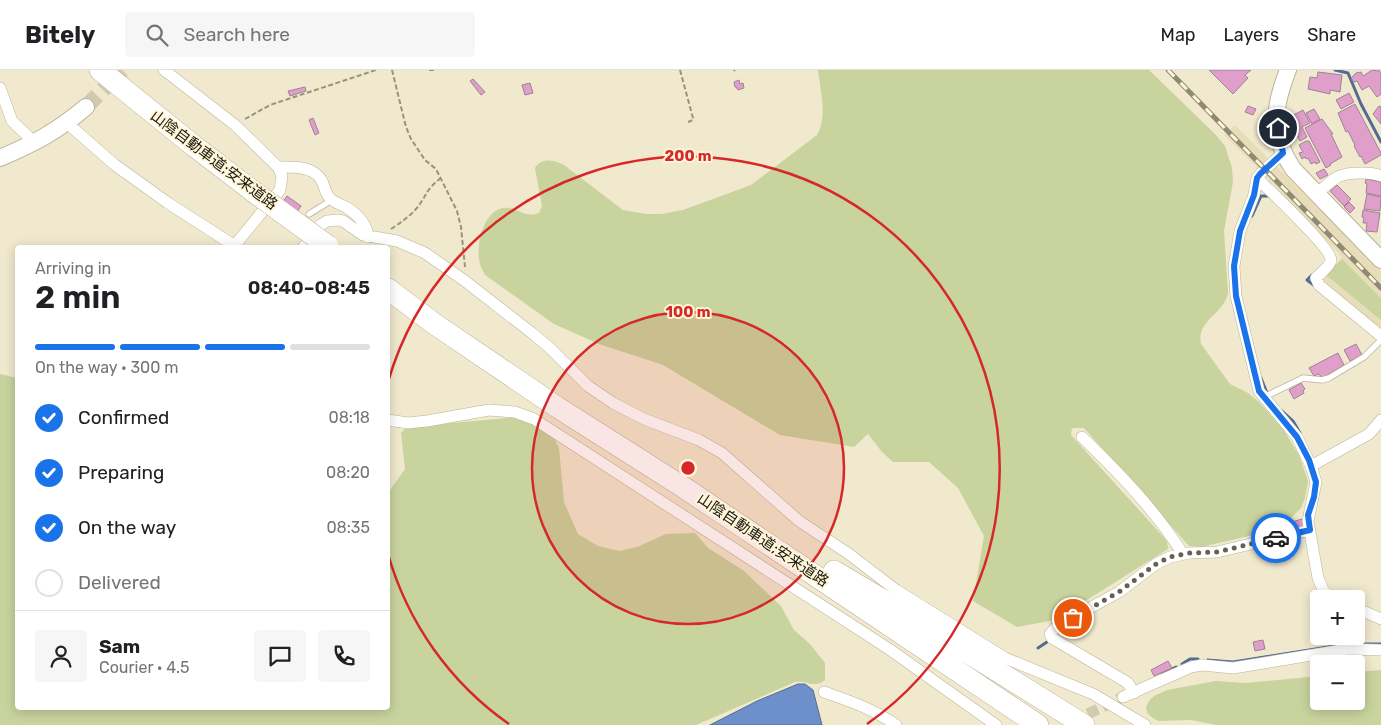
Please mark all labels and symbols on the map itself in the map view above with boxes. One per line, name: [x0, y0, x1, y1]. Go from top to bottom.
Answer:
street label: 山陰自動車道;安来道路: [147, 106, 281, 214]
pin: [1257, 107, 1299, 149]
text: 200 m: [664, 147, 712, 165]
text: 100 m: [666, 303, 710, 321]
centre of rings: [679, 459, 697, 477]
street label: 山陰自動車道;安来道路: [694, 489, 832, 591]
courier: [1251, 513, 1301, 563]
pin: [1052, 597, 1094, 639]

